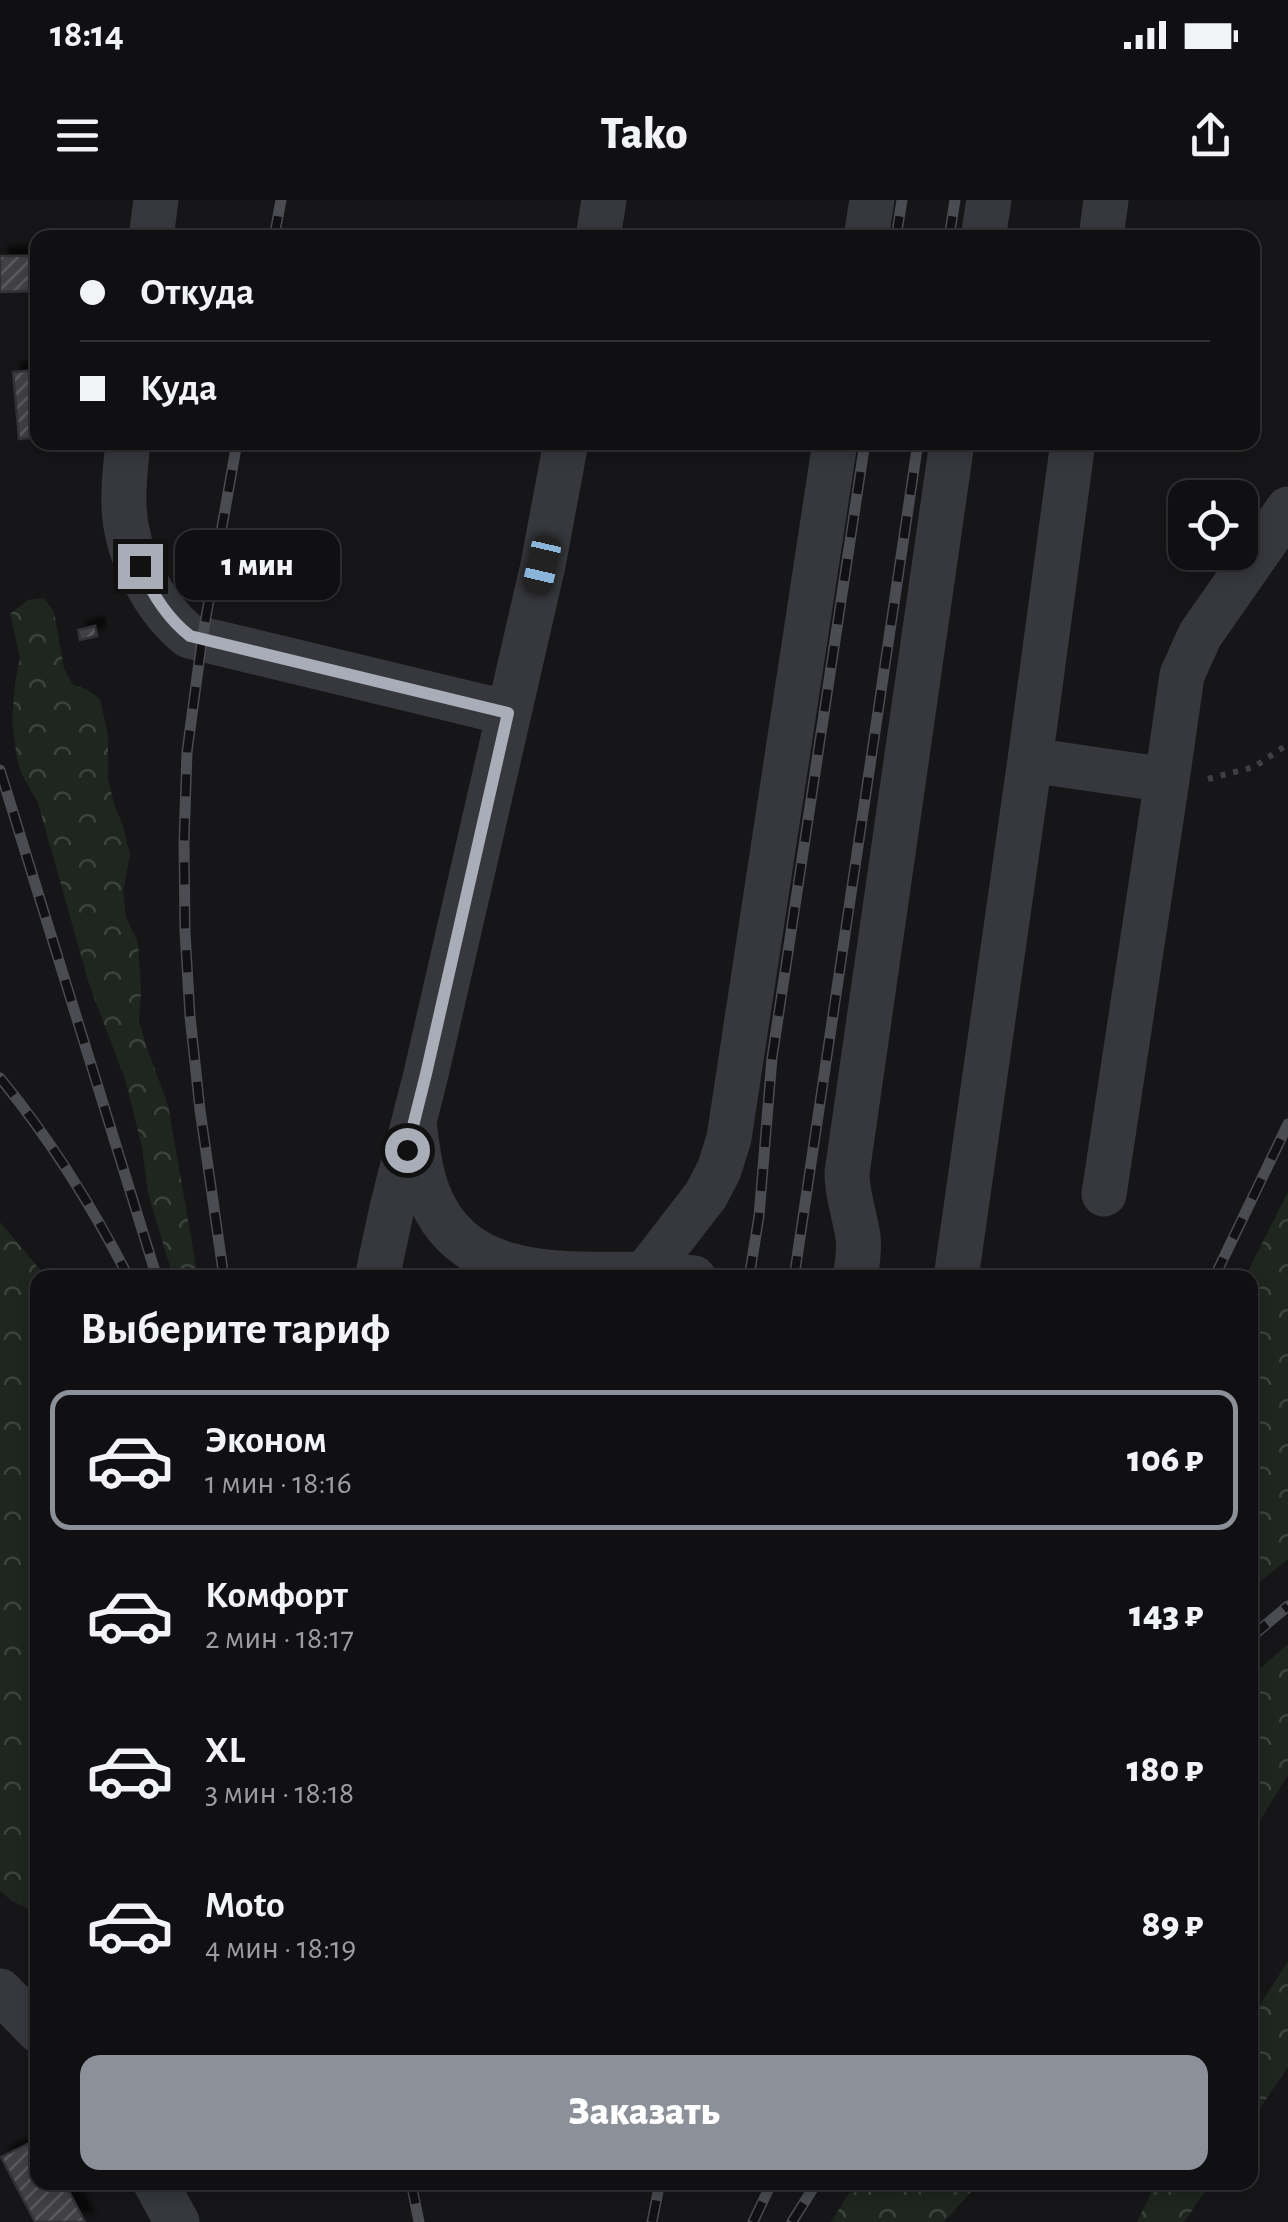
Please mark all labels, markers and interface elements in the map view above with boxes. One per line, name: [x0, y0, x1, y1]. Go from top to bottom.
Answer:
text: 18:14: [50, 16, 124, 54]
icon: menu: [50, 108, 105, 163]
icon: share: [1183, 108, 1238, 163]
text: Tako: [601, 112, 687, 157]
text: Откуда: [140, 274, 254, 312]
text: Куда: [140, 370, 217, 408]
map controls: [1168, 480, 1258, 570]
button: locate: [1168, 480, 1258, 570]
callout: 1 мин: [175, 531, 340, 601]
car: [521, 532, 563, 598]
route end: [118, 544, 163, 589]
text: 1 мин: [221, 549, 294, 581]
route start: [385, 1128, 430, 1173]
text: Выберите тариф: [80, 1307, 390, 1352]
icon: car: [85, 1415, 175, 1505]
text: Эконом: [205, 1422, 327, 1460]
text: 106 ₽: [1127, 1441, 1203, 1479]
text: 1 мин · 18:16: [205, 1467, 352, 1499]
icon: car: [85, 1570, 175, 1660]
text: Комфорт: [205, 1577, 348, 1615]
text: 143 ₽: [1129, 1596, 1203, 1634]
text: 2 мин · 18:17: [205, 1622, 354, 1654]
icon: car: [85, 1725, 175, 1815]
text: XL: [205, 1732, 245, 1770]
text: 180 ₽: [1127, 1751, 1203, 1789]
text: 3 мин · 18:18: [205, 1777, 354, 1809]
icon: car: [85, 1880, 175, 1970]
text: Moto: [205, 1887, 285, 1925]
text: 89 ₽: [1142, 1906, 1203, 1944]
text: 4 мин · 18:19: [205, 1932, 356, 1964]
button: Заказать: [80, 2055, 1208, 2170]

